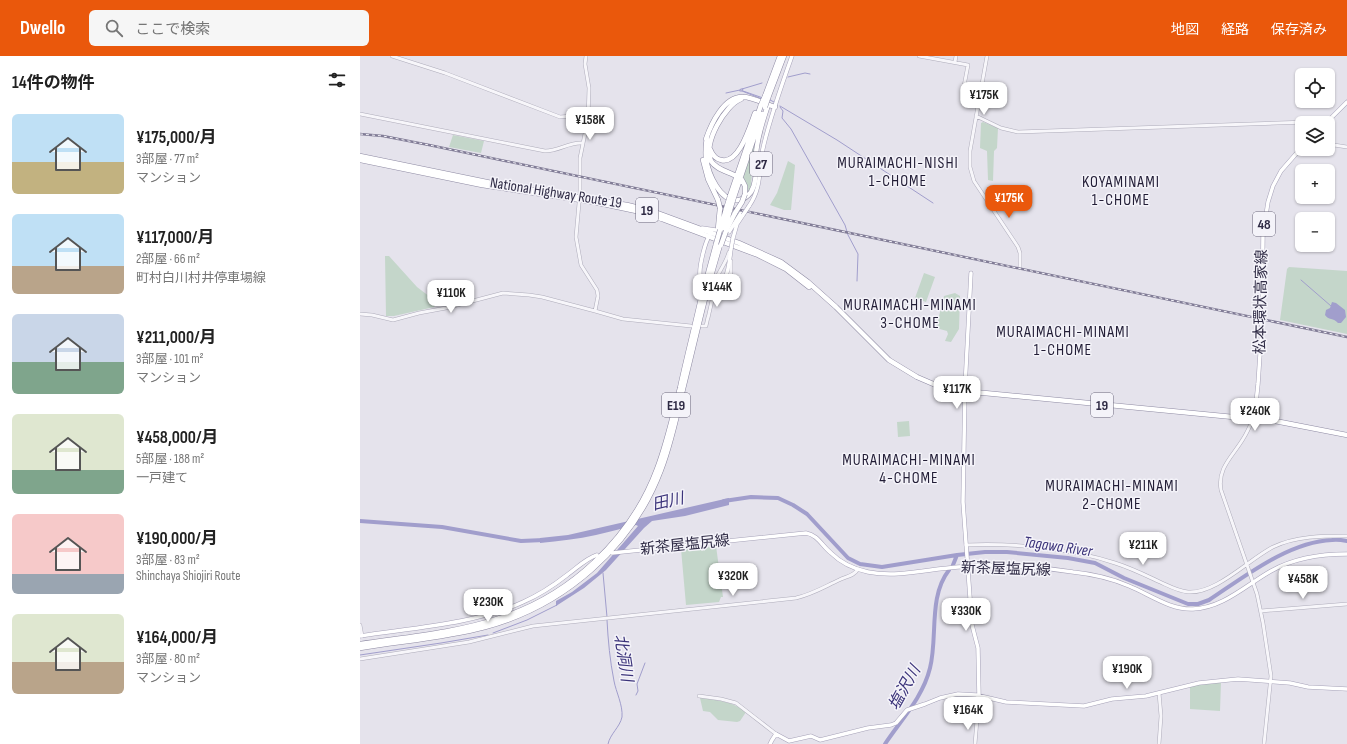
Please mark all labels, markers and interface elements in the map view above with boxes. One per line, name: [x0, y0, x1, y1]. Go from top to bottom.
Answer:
search box: [89, 10, 369, 46]
text: Dwello: [20, 17, 65, 40]
icon: search: [103, 17, 125, 39]
text: ここで検索: [135, 20, 210, 39]
text: 地図: [1171, 21, 1199, 38]
text: 経路: [1221, 21, 1249, 38]
text: 保存済み: [1271, 21, 1327, 38]
map controls: [1295, 68, 1335, 252]
button: locate: [1295, 68, 1335, 108]
icon: filters: [326, 69, 348, 91]
text: 14件の物件: [12, 73, 95, 93]
pin: ¥175K: [956, 82, 1012, 116]
text: ¥175K: [969, 87, 999, 103]
pin: ¥158K: [562, 107, 618, 141]
text: ¥158K: [575, 112, 605, 128]
button: layers: [1295, 116, 1335, 156]
text: ¥175,000/月: [136, 128, 217, 148]
icon: home: [44, 130, 92, 178]
text: 3部屋 · 77 m²: [136, 151, 199, 167]
road number: 27: [750, 152, 772, 176]
district label: MURAIMACHI-NISHI 1-CHOME: [837, 154, 959, 191]
button: +: [1295, 164, 1335, 204]
text: マンション: [136, 170, 201, 186]
street label: National Highway Route 19: [489, 173, 623, 213]
district label: KOYAMINAMI 1-CHOME: [1082, 173, 1160, 210]
pin: ¥175K: [981, 185, 1037, 219]
text: ¥175K: [994, 190, 1024, 206]
road number: 19: [636, 198, 658, 222]
road number: 48: [1253, 212, 1275, 236]
button: −: [1295, 212, 1335, 252]
text: ¥117,000/月: [136, 228, 214, 248]
icon: home: [44, 230, 92, 278]
street label: 松本環状高家線: [1251, 249, 1271, 355]
text: 2部屋 · 66 m²: [136, 251, 200, 267]
text: 町村白川村井停車場線: [136, 270, 266, 286]
pin: ¥144K: [689, 274, 745, 308]
text: ¥144K: [702, 279, 732, 295]
pin: ¥110K: [423, 280, 479, 314]
text: ¥110K: [436, 285, 466, 301]
district label: MURAIMACHI-MINAMI 3-CHOME: [843, 296, 977, 333]
district label: MURAIMACHI-MINAMI 1-CHOME: [996, 323, 1130, 360]
text: ¥211,000/月: [136, 328, 217, 348]
icon: home: [44, 330, 92, 378]
text: 3部屋 · 101 m²: [136, 351, 204, 367]
text: マンション: [136, 370, 201, 386]
pin: ¥117K: [929, 376, 985, 410]
text: ¥117K: [943, 381, 971, 397]
road number: E19: [662, 393, 690, 417]
road number: 19: [1091, 393, 1113, 417]
pin: ¥240K: [1227, 398, 1283, 432]
text: ¥240K: [1240, 403, 1270, 419]
text: ¥458,000/月: [136, 428, 219, 448]
icon: home: [44, 430, 92, 478]
text: 5部屋 · 188 m²: [136, 451, 204, 467]
district label: MURAIMACHI-MINAMI 4-CHOME: [842, 451, 976, 488]
text: 一戸建て: [136, 470, 188, 486]
district label: MURAIMACHI-MINAMI 2-CHOME: [1045, 477, 1179, 514]
water label: 田川: [650, 489, 688, 515]
text: ¥190,000/月: [136, 529, 218, 549]
icon: home: [44, 530, 92, 578]
street label: 新茶屋塩尻線: [639, 531, 731, 559]
pin: ¥211K: [1115, 532, 1171, 566]
water label: Tagawa River: [1022, 533, 1094, 561]
text: ¥211K: [1128, 537, 1158, 553]
text: 3部屋 · 83 m²: [136, 552, 200, 568]
street label: 新茶屋塩尻線: [961, 558, 1051, 580]
pin: ¥320K: [705, 563, 761, 597]
pin: ¥458K: [1275, 566, 1331, 600]
text: Shinchaya Shiojiri Route: [136, 568, 240, 584]
text: ¥320K: [718, 568, 748, 584]
text: ¥458K: [1288, 571, 1318, 587]
pin: ¥230K: [460, 589, 516, 623]
text: ¥230K: [473, 594, 503, 610]
pin: ¥330K: [938, 598, 994, 632]
text: ¥330K: [951, 603, 981, 619]
text: ¥164,000/月: [136, 628, 218, 648]
icon: home: [44, 630, 92, 678]
water label: 北洞川: [610, 633, 636, 685]
text: 3部屋 · 80 m²: [136, 651, 200, 667]
pin: ¥190K: [1099, 656, 1155, 690]
water label: 塩沢川: [885, 661, 926, 714]
text: ¥190K: [1112, 661, 1142, 677]
text: マンション: [136, 670, 201, 686]
pin: ¥164K: [940, 697, 996, 731]
text: ¥164K: [953, 702, 983, 718]

